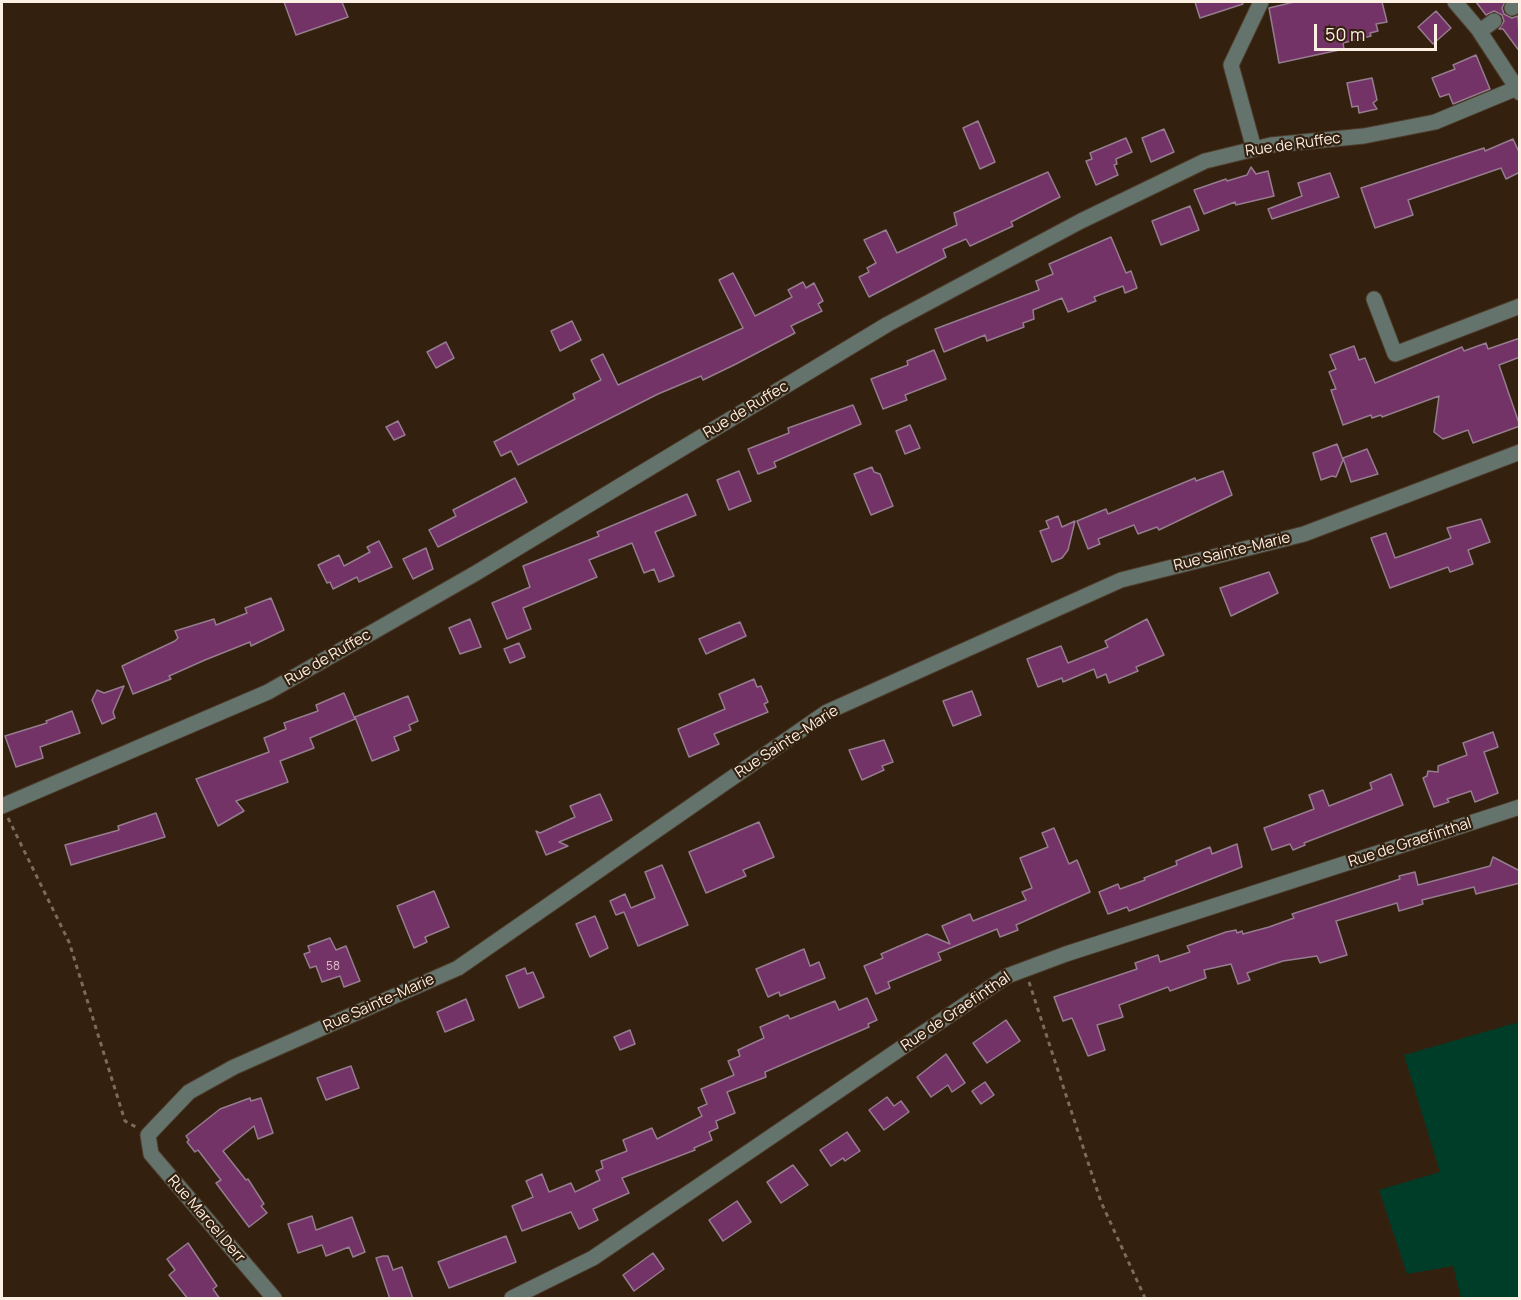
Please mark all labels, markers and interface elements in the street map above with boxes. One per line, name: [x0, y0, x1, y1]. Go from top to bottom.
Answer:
scale bar: [1317, 12, 1440, 50]
text: 50 m: [1325, 22, 1365, 46]
street label: Rue de Ruffec: [1244, 129, 1342, 161]
street label: Rue de Ruffec: [700, 378, 792, 442]
street label: Rue Sainte-Marie: [1172, 529, 1292, 575]
street label: Rue de Ruffec: [282, 626, 374, 690]
street label: Rue Sainte-Marie: [732, 702, 842, 782]
street label: Rue de Graefinthal: [1346, 815, 1474, 871]
house number: 58: [326, 960, 340, 974]
street label: Rue de Graefinthal: [898, 969, 1014, 1055]
street label: Rue Sainte-Marie: [321, 970, 437, 1036]
street label: Rue Marcel Derr: [163, 1172, 249, 1266]

